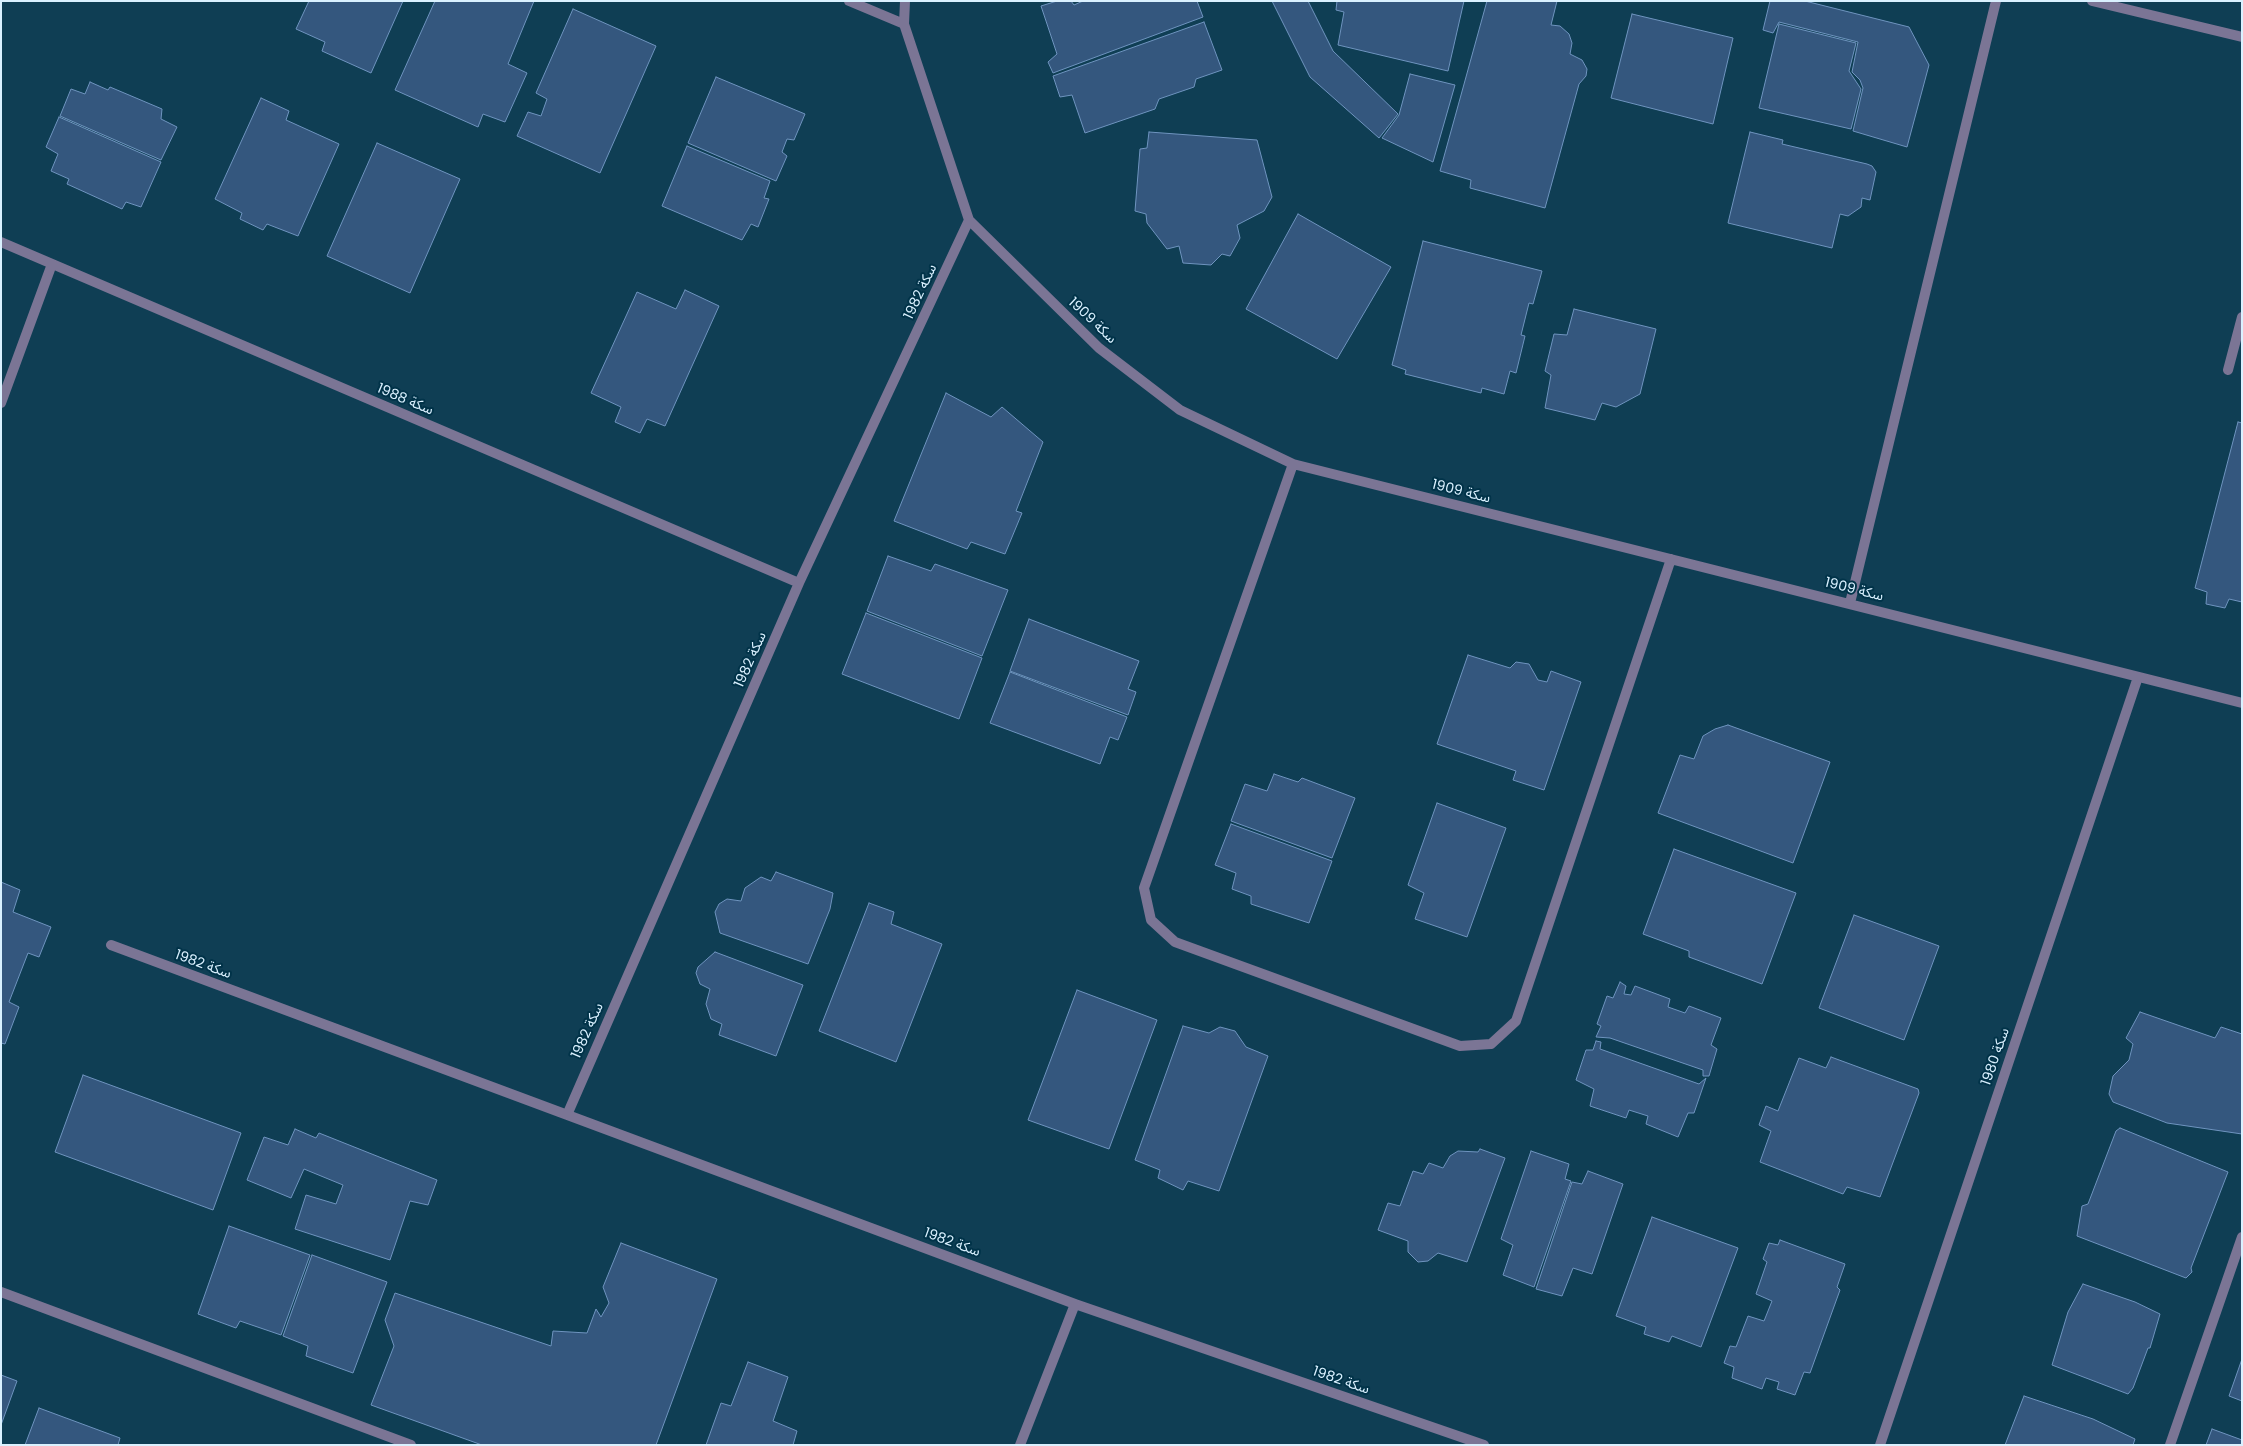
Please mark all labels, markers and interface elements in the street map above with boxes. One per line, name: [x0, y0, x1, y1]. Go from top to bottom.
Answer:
street label: سكة 1982: [901, 262, 941, 322]
street label: سكة 1909: [1064, 295, 1120, 347]
street label: سكة 1988: [374, 381, 436, 419]
street label: سكة 1909: [1430, 477, 1492, 507]
street label: سكة 1909: [1823, 575, 1885, 605]
street label: سكة 1982: [731, 630, 771, 690]
street label: سكة 1982: [172, 947, 234, 983]
street label: سكة 1982: [568, 1001, 608, 1061]
street label: سكة 1980: [1978, 1026, 2014, 1088]
street label: سكة 1982: [921, 1225, 983, 1261]
street label: سكة 1982: [1310, 1363, 1372, 1399]

